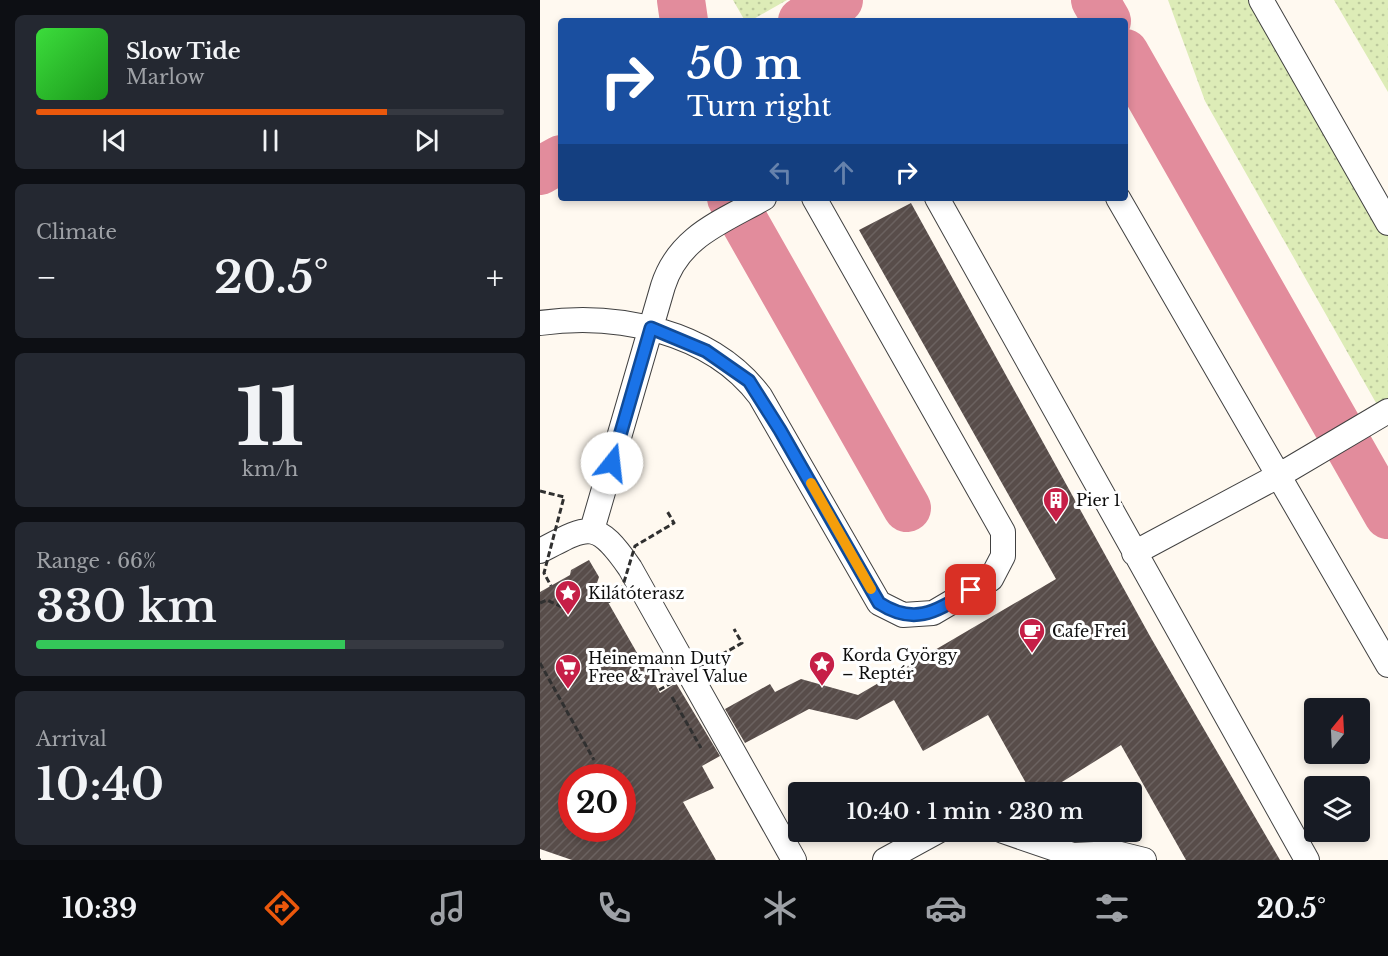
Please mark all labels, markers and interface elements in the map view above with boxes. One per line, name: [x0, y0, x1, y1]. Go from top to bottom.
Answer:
text: Slow Tide: [126, 38, 241, 65]
text: 50 m: [687, 38, 801, 90]
icon: right: [588, 42, 666, 120]
text: Marlow: [126, 65, 205, 89]
text: Turn right: [687, 90, 831, 123]
icon: previous: [98, 124, 131, 157]
icon: pause: [254, 124, 287, 157]
icon: next: [410, 124, 443, 157]
icon: left: [764, 156, 797, 189]
icon: ahead: [827, 156, 860, 189]
icon: right: [890, 156, 923, 189]
text: Climate: [36, 220, 117, 244]
text: 20.5°: [214, 249, 329, 305]
text: −: [36, 257, 57, 298]
text: +: [486, 257, 504, 298]
text: 11: [236, 369, 304, 466]
position arrow: [580, 431, 644, 495]
text: km/h: [242, 457, 298, 481]
building icon: Pier 1: [1041, 485, 1071, 523]
place label: Pier 1: [1076, 490, 1121, 510]
text: Range · 66%: [36, 549, 156, 573]
pin: [945, 564, 996, 615]
icon: arrive: [954, 573, 987, 606]
text: 330 km: [36, 578, 217, 634]
place icon: Kilátóterasz: [553, 578, 583, 616]
place label: Kilátóterasz: [588, 583, 684, 603]
cafe icon: Cafe Frei: [1017, 616, 1047, 654]
place label: Cafe Frei: [1052, 621, 1127, 641]
place label: Korda György – Reptér: [842, 645, 958, 683]
place label: Heinemann Duty Free & Travel Value: [588, 648, 748, 686]
place icon: Korda György – Reptér: [807, 649, 837, 687]
supermarket icon: Heinemann Duty Free & Travel Value: [553, 652, 583, 690]
north arrow: [1304, 698, 1370, 764]
map controls: [1304, 698, 1370, 842]
text: Arrival: [36, 727, 107, 751]
text: 10:40: [36, 756, 164, 812]
speed limit sign: 20: [558, 764, 636, 842]
button: layers: [1304, 776, 1370, 842]
text: 10:40 · 1 min · 230 m: [847, 798, 1083, 825]
icon: directions: [261, 887, 303, 929]
icon: music: [427, 887, 469, 929]
icon: phone: [593, 887, 635, 929]
icon: climate: [759, 887, 801, 929]
icon: car: [925, 887, 967, 929]
icon: filters: [1091, 887, 1133, 929]
text: 10:39: [62, 892, 137, 925]
text: 20.5°: [1256, 892, 1326, 925]

